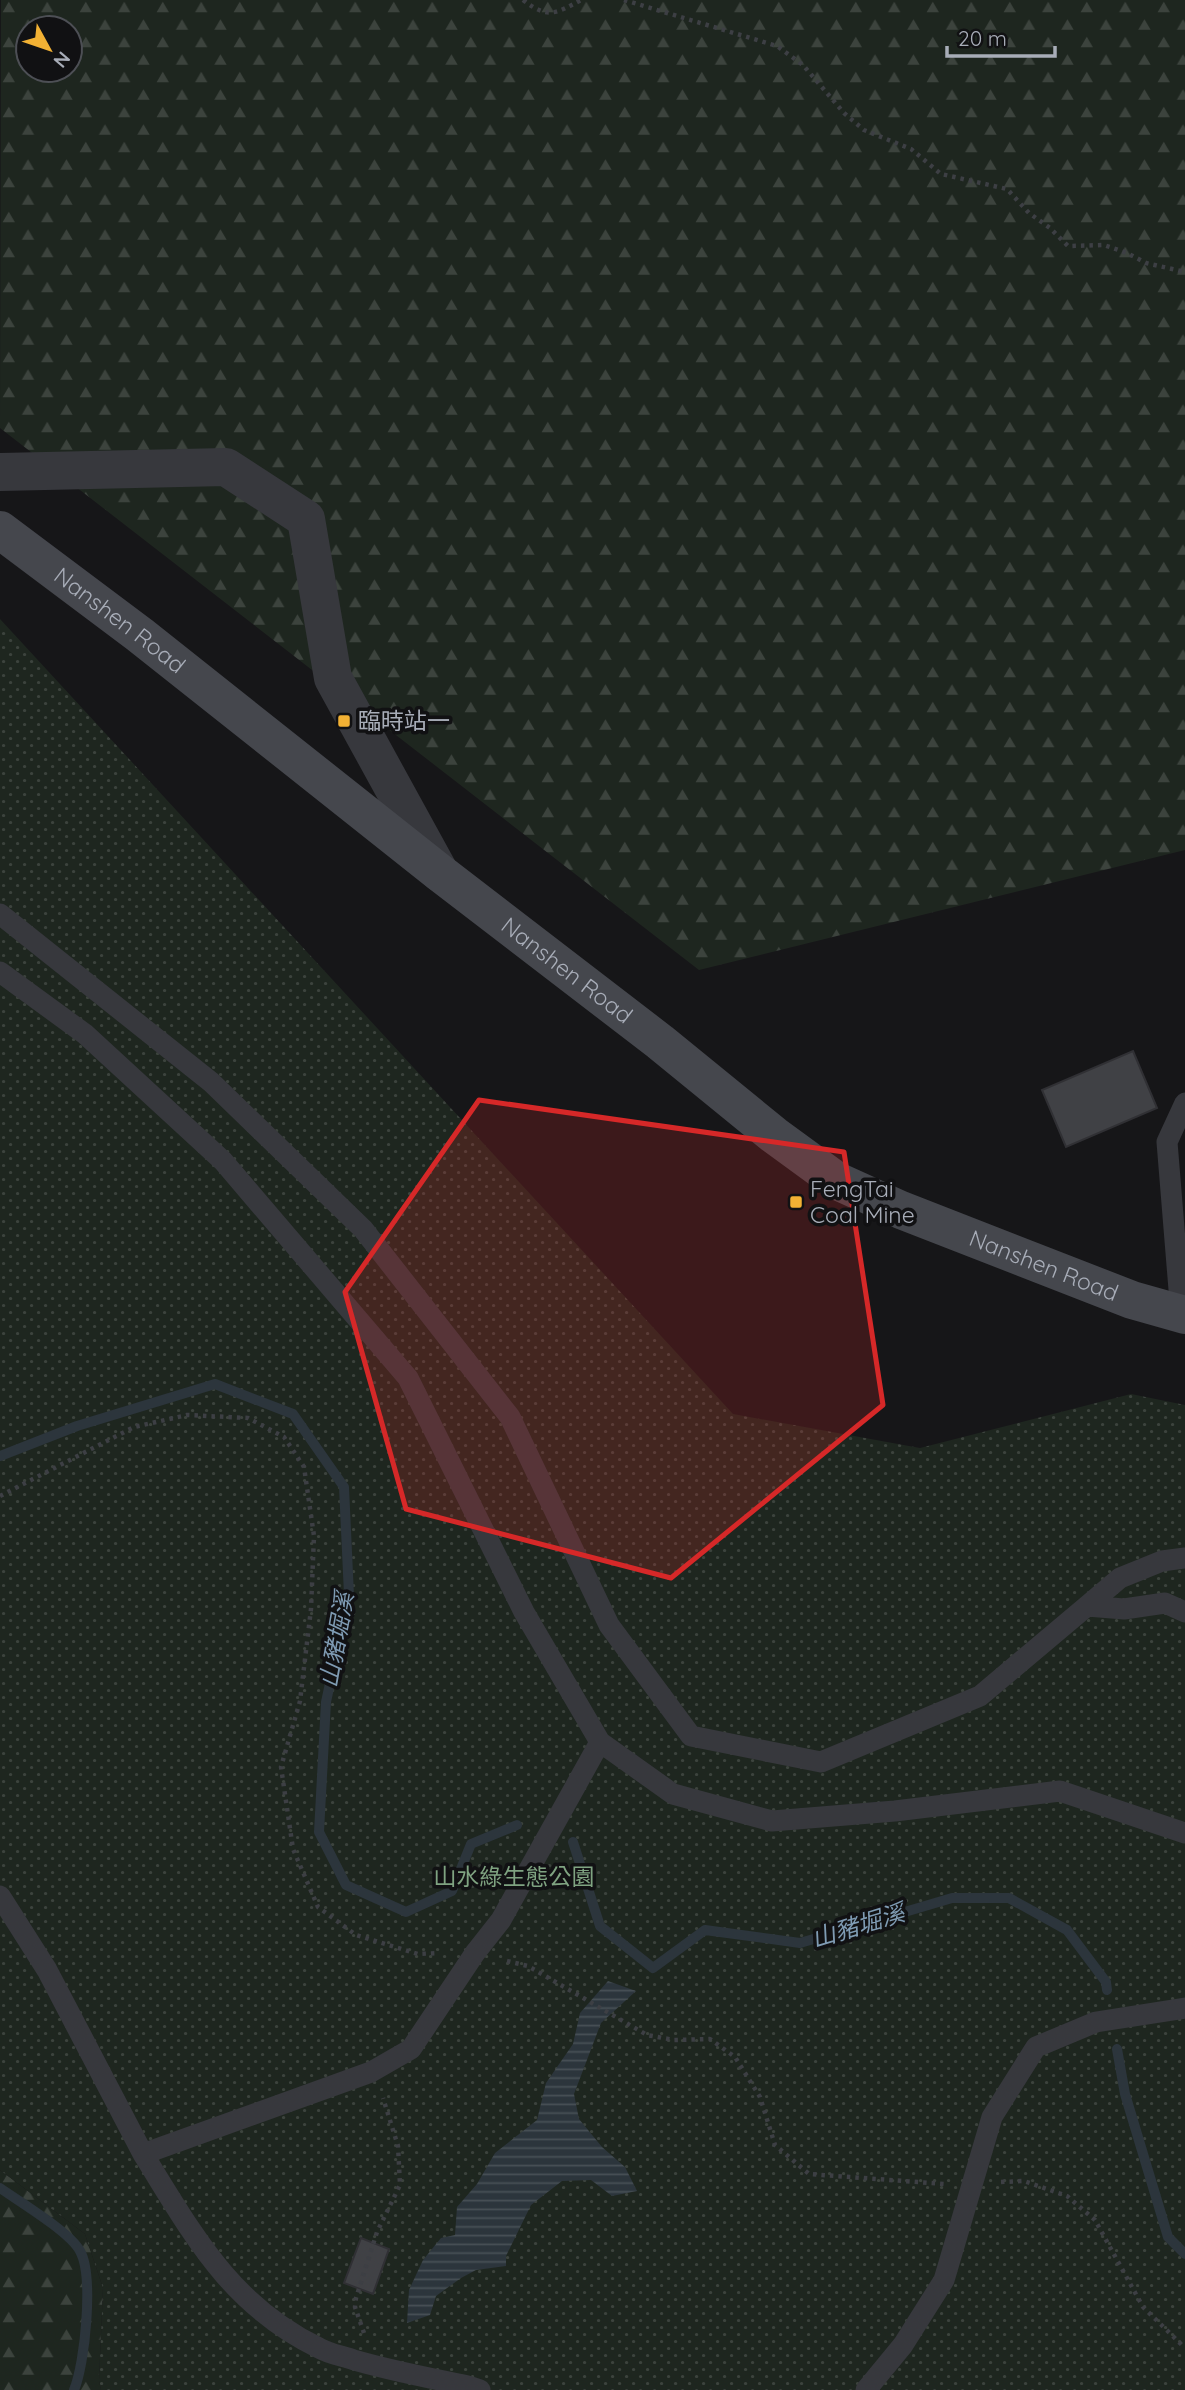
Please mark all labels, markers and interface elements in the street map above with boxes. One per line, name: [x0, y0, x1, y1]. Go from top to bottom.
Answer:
north arrow: [14, 14, 84, 84]
scale bar: [947, 14, 1056, 58]
text: 20 m: [958, 25, 1007, 51]
text: N: [48, 47, 76, 73]
street label: Nanshen Road: [49, 561, 191, 679]
place label: 臨時站一: [358, 706, 450, 735]
marker: 臨時站一: [336, 713, 352, 729]
street label: Nanshen Road: [496, 911, 639, 1030]
place label: FengTai Coal Mine: [810, 1174, 915, 1229]
marker: FengTai Coal Mine: [788, 1194, 804, 1210]
street label: Nanshen Road: [965, 1223, 1123, 1307]
water label: 山豬堀溪: [313, 1587, 360, 1690]
park label: 山水綠生態公園: [434, 1862, 595, 1891]
water label: 山豬堀溪: [807, 1896, 911, 1953]

